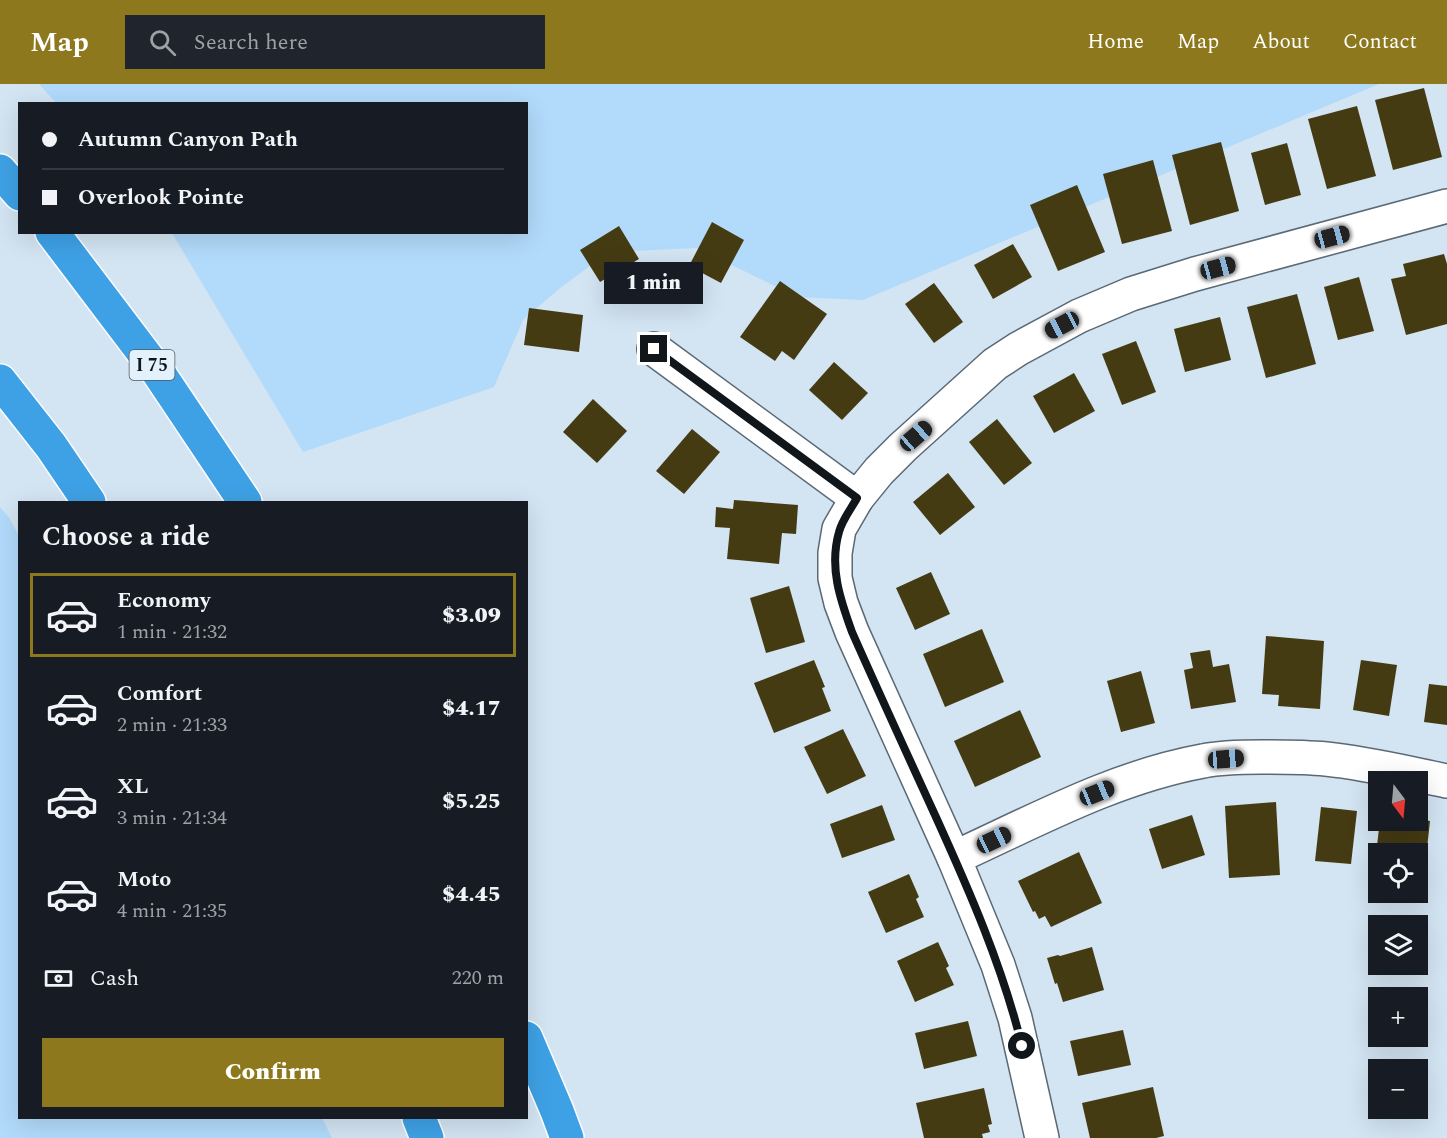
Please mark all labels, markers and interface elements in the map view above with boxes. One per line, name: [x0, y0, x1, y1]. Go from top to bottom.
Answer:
search box: [125, 15, 545, 69]
text: Map: [30, 21, 89, 64]
icon: search: [146, 26, 179, 59]
text: Search here: [194, 26, 308, 59]
text: Home: [1087, 26, 1144, 58]
text: Map: [1177, 26, 1219, 58]
text: About: [1252, 26, 1310, 58]
text: Contact: [1343, 26, 1417, 58]
text: Autumn Canyon Path: [78, 123, 298, 156]
text: Overlook Pointe: [78, 181, 244, 214]
car: [1312, 224, 1352, 250]
car: [1198, 255, 1238, 281]
callout: 1 min: [604, 262, 704, 304]
text: 1 min: [626, 268, 681, 298]
car: [1042, 309, 1082, 341]
route end: [640, 335, 667, 362]
road number: I 75: [130, 350, 174, 380]
car: [897, 417, 935, 455]
text: Choose a ride: [42, 516, 210, 558]
text: Economy: [117, 584, 210, 617]
icon: car: [45, 588, 99, 642]
text: $3.09: [442, 599, 501, 632]
text: 1 min · 21:32: [117, 617, 227, 647]
text: Comfort: [117, 677, 202, 710]
icon: car: [45, 681, 99, 735]
text: $4.17: [442, 692, 501, 725]
text: 2 min · 21:33: [117, 710, 227, 740]
car: [1207, 749, 1245, 769]
text: XL: [117, 770, 148, 803]
north arrow: [1368, 771, 1428, 831]
map controls: [1368, 771, 1428, 1119]
icon: car: [45, 774, 99, 828]
car: [1077, 778, 1117, 808]
text: $5.25: [442, 785, 501, 818]
text: 3 min · 21:34: [117, 803, 227, 833]
car: [974, 824, 1014, 856]
button: locate: [1368, 843, 1428, 903]
text: Moto: [117, 863, 171, 896]
icon: car: [45, 867, 99, 921]
text: $4.45: [442, 878, 501, 911]
text: 4 min · 21:35: [117, 896, 227, 926]
button: layers: [1368, 915, 1428, 975]
icon: cash: [42, 962, 75, 995]
text: Cash: [90, 962, 139, 995]
text: 220 m: [452, 963, 504, 993]
button: +: [1368, 987, 1428, 1047]
route start: [1008, 1032, 1035, 1059]
button: Confirm: [42, 1038, 504, 1107]
button: −: [1368, 1059, 1428, 1119]

